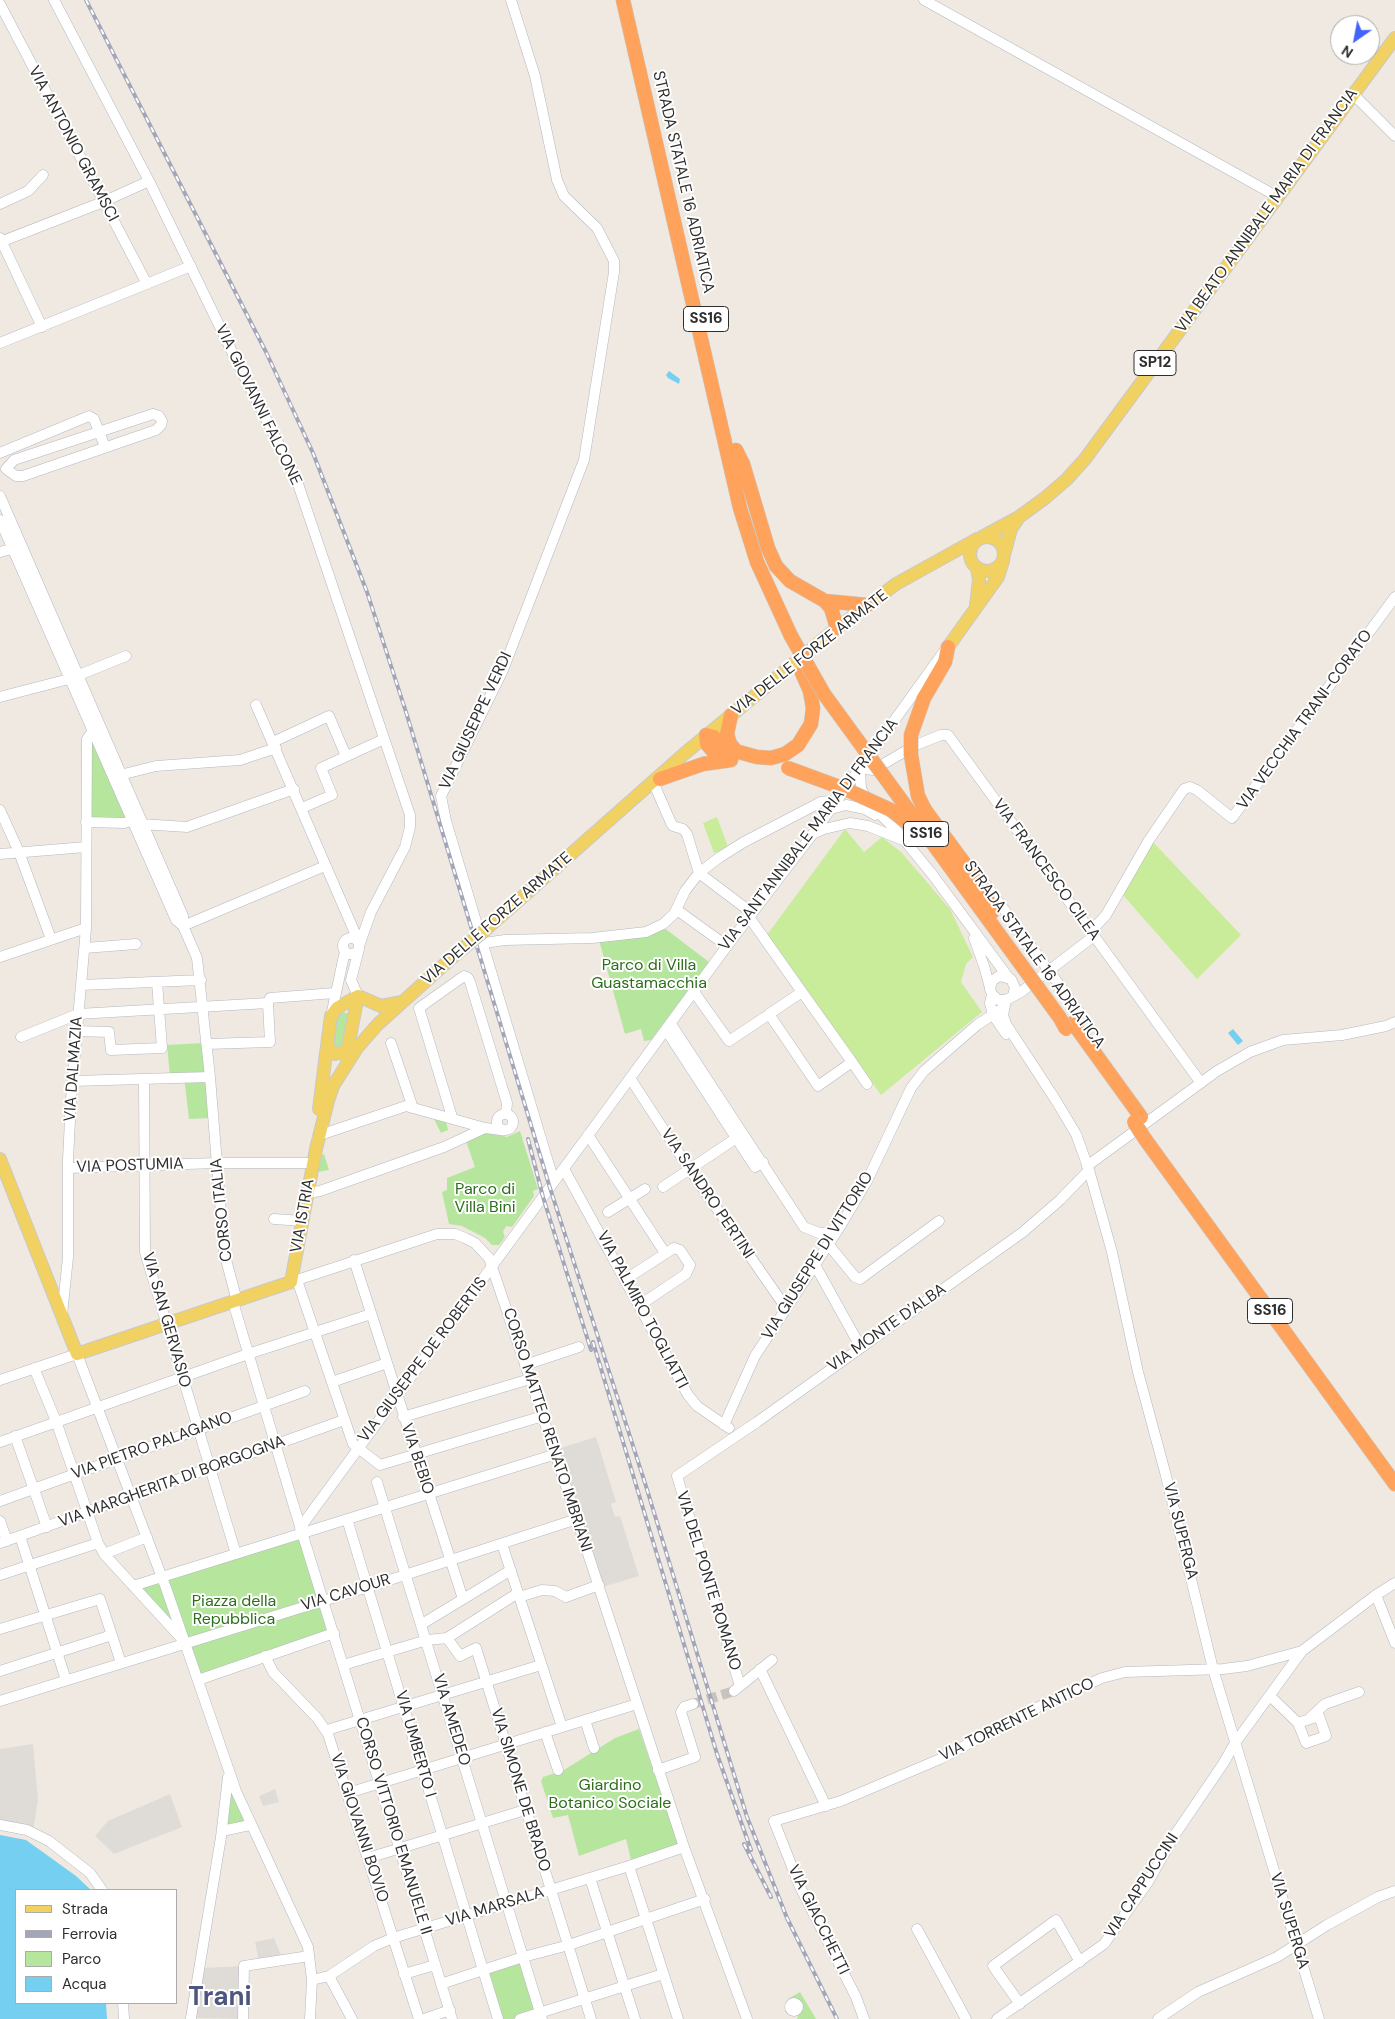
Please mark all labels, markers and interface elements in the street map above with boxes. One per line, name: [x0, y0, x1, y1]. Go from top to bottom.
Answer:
north arrow: [1330, 15, 1380, 65]
text: N: [1338, 41, 1357, 62]
street label: VIA ANTONIO GRAMSCI: [24, 63, 122, 225]
street label: STRADA STATALE 16 ADRIATICA: [648, 69, 718, 295]
street label: VIA BEATO ANNIBALE MARIA DI FRANCIA: [1172, 85, 1362, 337]
road number: SS16: [684, 306, 728, 332]
street label: VIA GIOVANNI FALCONE: [211, 322, 305, 488]
road number: SP12: [1134, 350, 1176, 376]
street label: VIA DELLE FORZE ARMATE: [728, 586, 892, 720]
street label: VIA VECCHIA TRANI-CORATO: [1233, 626, 1377, 814]
street label: VIA GIUSEPPE VERDI: [436, 649, 516, 793]
street label: VIA SANT'ANNIBALE MARIA DI FRANCIA: [715, 715, 903, 955]
street label: VIA FRANCESCO CILEA: [988, 795, 1104, 945]
road number: SS16: [904, 822, 948, 846]
street label: VIA DELLE FORZE ARMATE: [418, 848, 576, 990]
street label: STRADA STATALE 16 ADRIATICA: [959, 857, 1109, 1053]
park label: Parco di Villa Guastamacchia: [591, 956, 707, 994]
street label: VIA DALMAZIA: [61, 1016, 87, 1122]
street label: VIA SANDRO PERTINI: [656, 1125, 758, 1263]
street label: VIA POSTUMIA: [76, 1155, 184, 1177]
street label: CORSO ITALIA: [207, 1157, 237, 1263]
street label: VIA GIUSEPPE DI VITTORIO: [758, 1168, 878, 1344]
street label: VIA ISTRIA: [287, 1177, 319, 1255]
park label: Parco di Villa Bini: [454, 1180, 516, 1218]
street label: VIA PALMIRO TOGLIATTI: [592, 1228, 692, 1392]
street label: VIA SAN GERVASIO: [137, 1250, 195, 1390]
street label: VIA GIUSEPPE DE ROBERTIS: [354, 1273, 492, 1447]
street label: VIA MONTE D'ALBA: [824, 1280, 950, 1376]
road number: SS16: [1248, 1298, 1292, 1324]
street label: CORSO MATTEO RENATO IMBRIANI: [498, 1306, 596, 1554]
street label: VIA PIETRO PALAGANO: [69, 1408, 235, 1484]
street label: VIA BEBIO: [396, 1421, 438, 1497]
street label: VIA MARGHERITA DI BORGOGNA: [56, 1432, 288, 1532]
street label: VIA SUPERGA: [1159, 1480, 1201, 1582]
street label: VIA DEL PONTE ROMANO: [672, 1489, 744, 1673]
street label: VIA CAVOUR: [299, 1570, 393, 1616]
park label: Piazza della Repubblica: [192, 1592, 276, 1630]
street label: VIA AMEDEO: [428, 1672, 474, 1768]
street label: VIA TORRENTE ANTICO: [937, 1674, 1097, 1766]
street label: VIA UMBERTO I: [391, 1688, 439, 1800]
street label: VIA SIMONE DE BRADO: [486, 1706, 554, 1874]
street label: CORSO VITTORIO EMANUELE II: [351, 1715, 435, 1937]
street label: VIA GIOVANNI BOVIO: [326, 1751, 392, 1905]
park label: Giardino Botanico Sociale: [549, 1776, 671, 1814]
street label: VIA CAPPUCCINI: [1101, 1830, 1183, 1942]
street label: VIA GIACCHETTI: [783, 1862, 853, 1978]
street label: VIA SUPERGA: [1265, 1871, 1313, 1971]
street label: VIA MARSALA: [443, 1883, 547, 1931]
legend: [15, 1889, 178, 2004]
text: Strada: [62, 1899, 108, 1919]
text: Ferrovia: [62, 1924, 117, 1944]
text: Parco: [62, 1949, 101, 1969]
text: Acqua: [62, 1974, 106, 1994]
district label: Trani: [188, 1982, 252, 2014]

